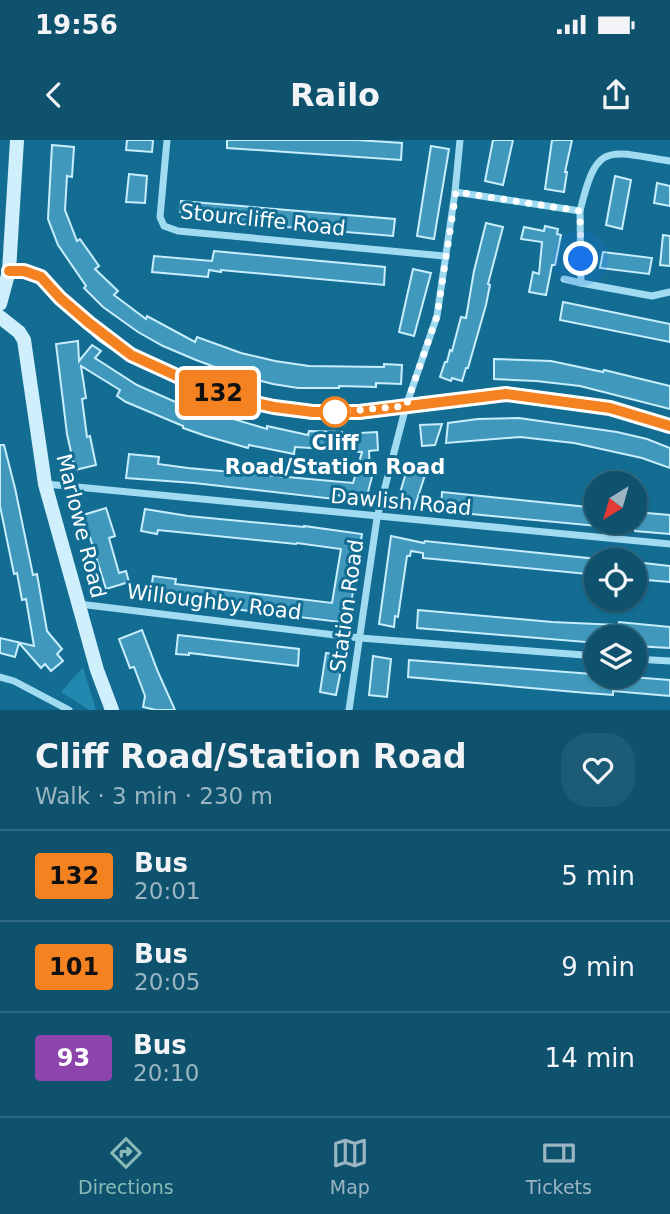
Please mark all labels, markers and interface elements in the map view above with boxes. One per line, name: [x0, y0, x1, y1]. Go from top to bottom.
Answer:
text: 19:56: [35, 10, 118, 40]
icon: back: [35, 76, 73, 114]
text: Railo: [290, 76, 380, 114]
icon: share: [597, 76, 635, 114]
street label: Stourcliffe Road: [179, 199, 347, 241]
your location: [563, 241, 598, 276]
line badge: 132: [178, 370, 258, 416]
text: 132: [193, 379, 243, 407]
marker: Cliff Road/Station Road: [320, 397, 350, 427]
place label: Cliff Road/Station Road: [225, 431, 445, 479]
street label: Marlowe Road: [51, 451, 111, 601]
north arrow: [584, 471, 648, 534]
map controls: [584, 471, 647, 688]
street label: Dawlish Road: [329, 484, 473, 520]
street label: Station Road: [326, 538, 368, 674]
button: locate: [584, 548, 647, 611]
street label: Willoughby Road: [125, 579, 303, 625]
button: layers: [584, 625, 647, 688]
button: heart: [561, 733, 635, 807]
text: Cliff Road/Station Road: [35, 737, 467, 776]
text: Walk · 3 min · 230 m: [35, 783, 273, 809]
text: Bus: [134, 848, 188, 878]
text: 5 min: [561, 861, 635, 891]
text: 132: [49, 862, 99, 890]
text: 20:01: [134, 878, 200, 904]
text: Bus: [134, 939, 188, 969]
text: 9 min: [561, 952, 635, 982]
text: 101: [49, 953, 99, 981]
text: 20:05: [134, 969, 200, 995]
text: Bus: [133, 1030, 187, 1060]
text: 14 min: [545, 1043, 635, 1073]
text: 93: [57, 1044, 90, 1072]
text: 20:10: [133, 1060, 199, 1086]
tab: Directions: [78, 1134, 174, 1198]
tab: Map: [330, 1134, 370, 1198]
tab: Tickets: [526, 1134, 592, 1198]

